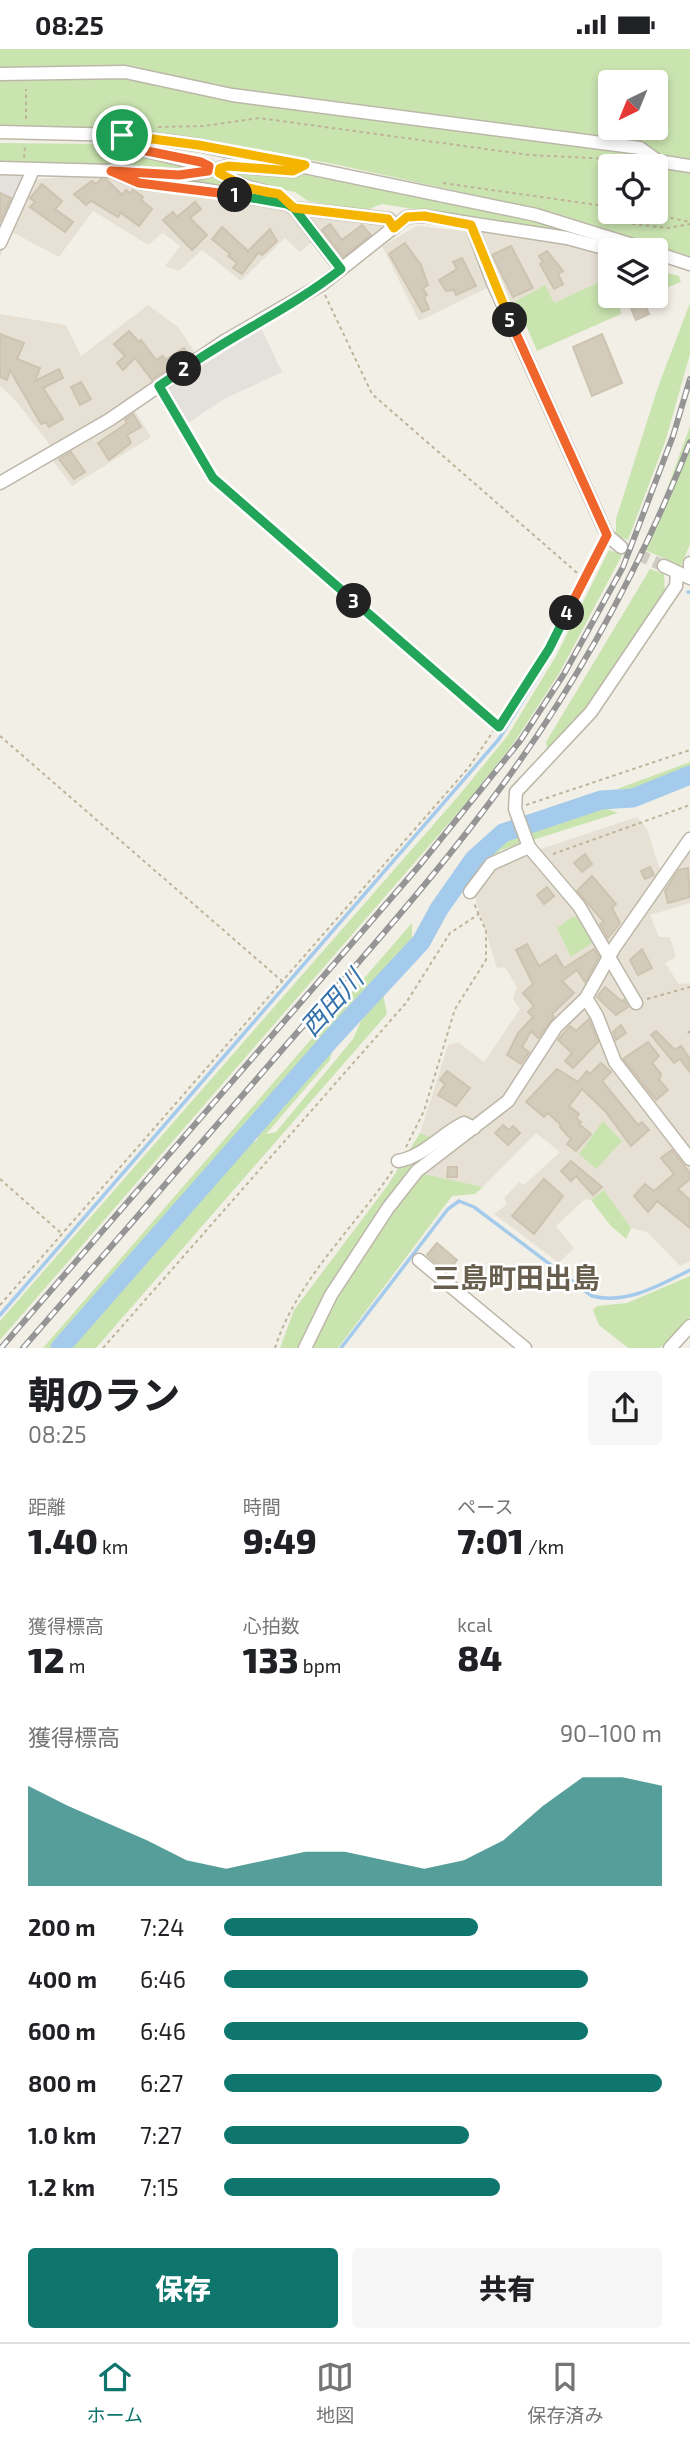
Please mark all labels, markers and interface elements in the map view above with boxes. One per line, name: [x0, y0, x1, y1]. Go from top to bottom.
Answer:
text: 08:25: [35, 9, 104, 40]
north arrow: [598, 70, 668, 140]
map controls: [598, 70, 668, 308]
pin: [92, 105, 152, 165]
icon: arrive: [103, 116, 141, 154]
button: locate: [598, 154, 668, 224]
pin: 1: [218, 177, 252, 213]
text: 1: [230, 183, 239, 206]
button: layers: [598, 238, 668, 308]
pin: 5: [492, 303, 528, 337]
text: 5: [504, 308, 515, 331]
pin: 2: [166, 351, 202, 387]
text: 2: [178, 357, 189, 380]
pin: 3: [336, 583, 372, 619]
text: 3: [348, 589, 359, 612]
pin: 4: [550, 595, 584, 631]
text: 4: [560, 601, 573, 624]
water label: 西田川: [293, 960, 371, 1041]
district label: 三島町田出島: [432, 1260, 600, 1294]
text: 朝のラン: [28, 1371, 180, 1417]
button: share: [588, 1371, 662, 1445]
text: 08:25: [28, 1420, 87, 1448]
text: 距離: [28, 1495, 66, 1518]
text: 時間: [243, 1495, 281, 1518]
text: ペース: [457, 1495, 513, 1518]
text: 1.40: [28, 1519, 98, 1561]
text: 9:49: [243, 1519, 317, 1561]
text: 7:01: [457, 1519, 524, 1561]
text: km: [98, 1535, 128, 1558]
text: /km: [524, 1535, 564, 1558]
text: kcal: [457, 1613, 492, 1636]
text: 獲得標高: [28, 1614, 104, 1637]
text: 心拍数: [243, 1614, 300, 1637]
text: 84: [457, 1636, 502, 1678]
text: 12: [28, 1638, 64, 1680]
text: 133: [243, 1638, 299, 1680]
text: m: [64, 1654, 85, 1677]
text: bpm: [299, 1654, 341, 1677]
text: 90–100 m: [560, 1719, 662, 1747]
text: 獲得標高: [28, 1723, 120, 1751]
text: 200 m: [28, 1913, 96, 1941]
text: 7:24: [140, 1913, 184, 1941]
text: 400 m: [28, 1965, 97, 1993]
text: 6:46: [140, 1965, 186, 1993]
text: 600 m: [28, 2017, 96, 2045]
text: 6:46: [140, 2017, 186, 2045]
text: 800 m: [28, 2069, 97, 2097]
text: 6:27: [140, 2069, 183, 2097]
text: 1.0 km: [28, 2121, 96, 2149]
text: 7:27: [140, 2121, 182, 2149]
text: 1.2 km: [28, 2173, 95, 2201]
text: 7:15: [140, 2173, 179, 2201]
button: 保存: [28, 2248, 338, 2328]
button: 共有: [352, 2248, 662, 2328]
tab: ホーム: [87, 2358, 143, 2427]
tab: 地図: [316, 2358, 354, 2427]
tab: 保存済み: [527, 2358, 603, 2427]

